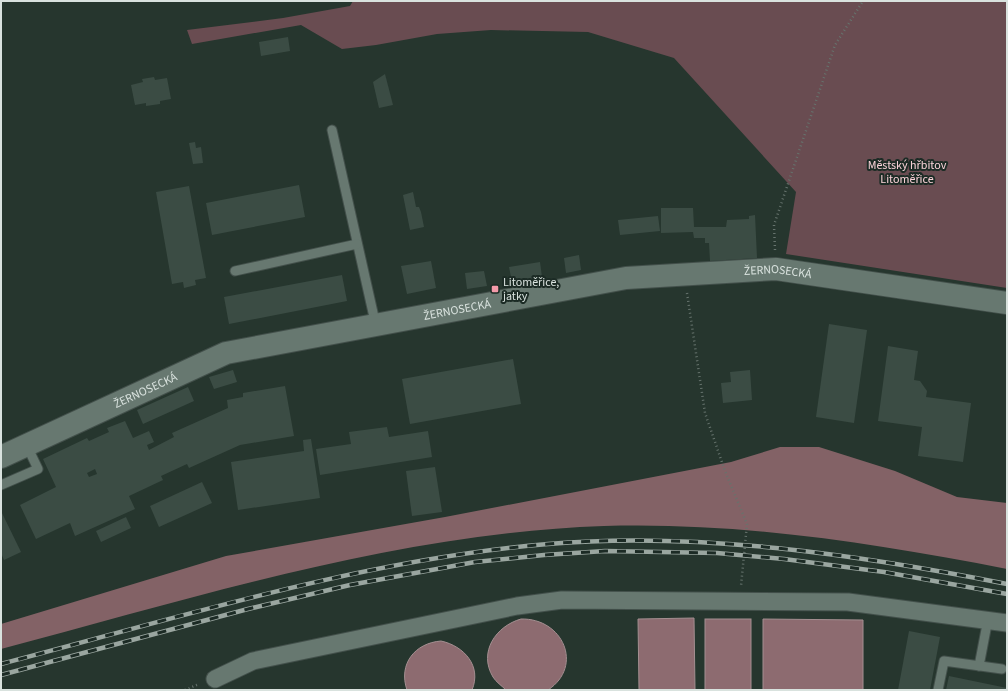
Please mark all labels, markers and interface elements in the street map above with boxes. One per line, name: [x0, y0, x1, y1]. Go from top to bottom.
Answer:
park label: Městský hřbitov Litoměřice: [868, 157, 947, 188]
street label: ŽERNOSECKÁ: [743, 261, 813, 283]
place label: Litoměřice, jatky: [502, 274, 559, 305]
marker: Litoměřice, jatky: [490, 284, 500, 294]
street label: ŽERNOSECKÁ: [422, 295, 493, 325]
street label: ŽERNOSECKÁ: [111, 368, 181, 413]

